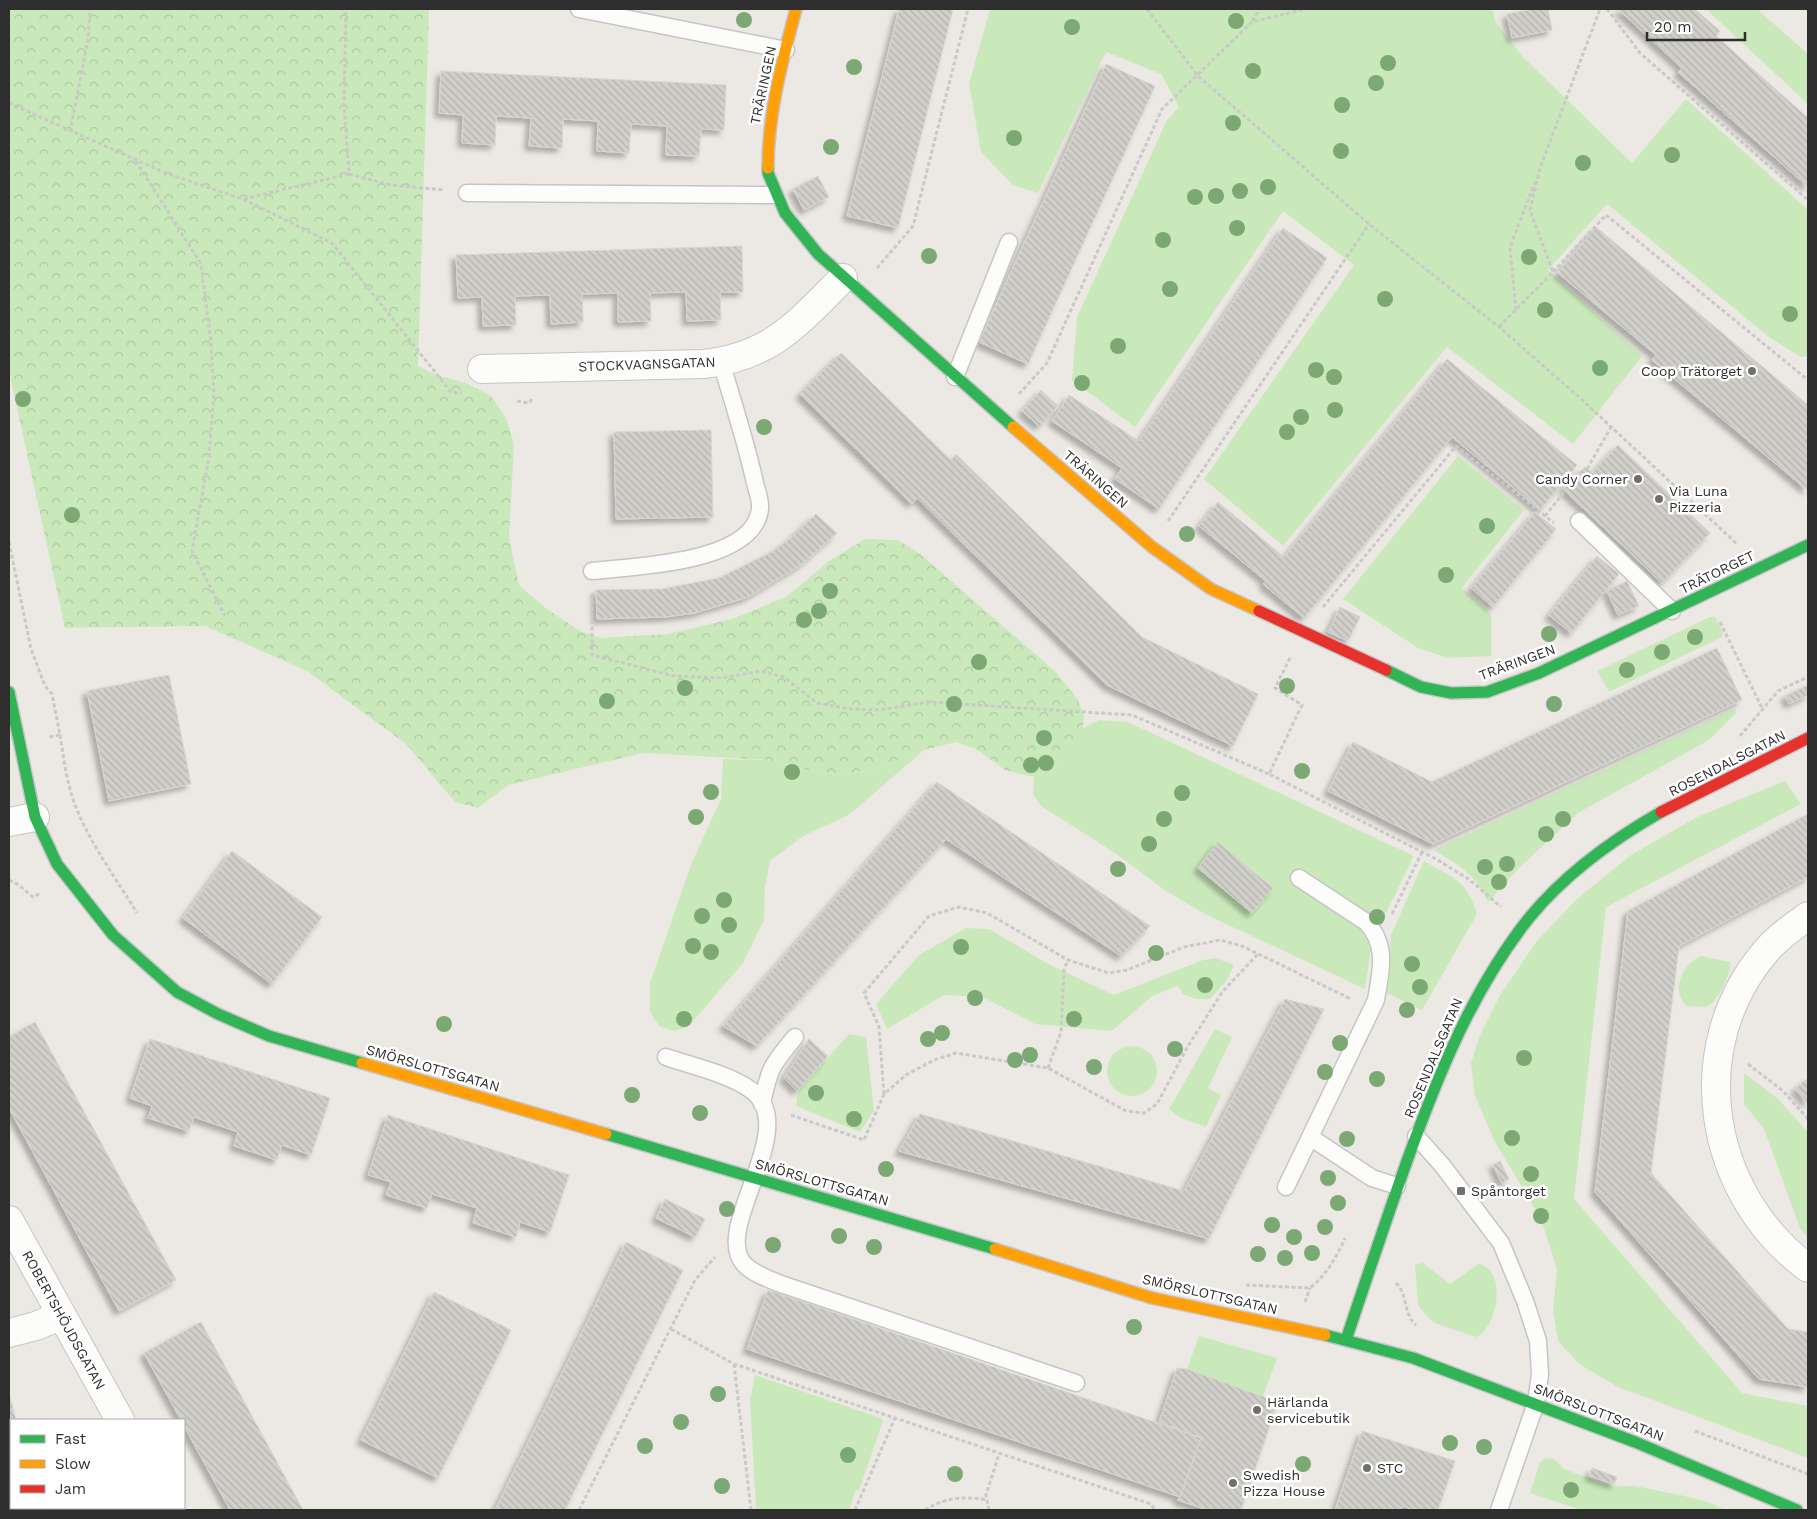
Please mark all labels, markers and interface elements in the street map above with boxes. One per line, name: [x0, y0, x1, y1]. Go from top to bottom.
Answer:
scale bar: [1647, 10, 1744, 42]
text: 20 m: [1654, 18, 1692, 36]
street label: TRÄRINGEN: [747, 44, 779, 126]
street label: STOCKVAGNSGATAN: [578, 354, 716, 374]
place label: Coop Trätorget: [1641, 363, 1742, 379]
marker: Coop Trätorget: [1746, 365, 1758, 377]
street label: TRÄRINGEN: [1061, 447, 1131, 511]
place label: Candy Corner: [1535, 471, 1628, 487]
marker: Candy Corner: [1632, 473, 1644, 485]
place label: Via Luna Pizzeria: [1669, 483, 1728, 515]
marker: Via Luna Pizzeria: [1653, 493, 1665, 505]
street label: TRÄTORGET: [1677, 547, 1757, 597]
street label: TRÄRINGEN: [1477, 641, 1557, 683]
street label: ROSENDALSGATAN: [1666, 727, 1788, 799]
street label: ROSENDALSGATAN: [1400, 995, 1466, 1121]
street label: SMÖRSLOTTSGATAN: [364, 1041, 502, 1095]
street label: SMÖRSLOTTSGATAN: [753, 1155, 891, 1209]
place label: Spåntorget: [1471, 1183, 1546, 1199]
marker: Spåntorget: [1455, 1185, 1467, 1197]
street label: ROBERTSHÖJDSGATAN: [19, 1248, 109, 1392]
street label: SMÖRSLOTTSGATAN: [1141, 1271, 1279, 1317]
street label: SMÖRSLOTTSGATAN: [1532, 1380, 1666, 1444]
place label: Härlanda servicebutik: [1267, 1394, 1350, 1426]
marker: Härlanda servicebutik: [1251, 1404, 1263, 1416]
legend: [10, 1419, 185, 1509]
text: Fast: [55, 1430, 87, 1448]
text: Slow: [55, 1455, 91, 1473]
place label: STC: [1377, 1460, 1403, 1476]
marker: STC: [1361, 1462, 1373, 1474]
place label: Swedish Pizza House: [1243, 1467, 1325, 1499]
marker: Swedish Pizza House: [1227, 1477, 1239, 1489]
text: Jam: [55, 1480, 86, 1498]

